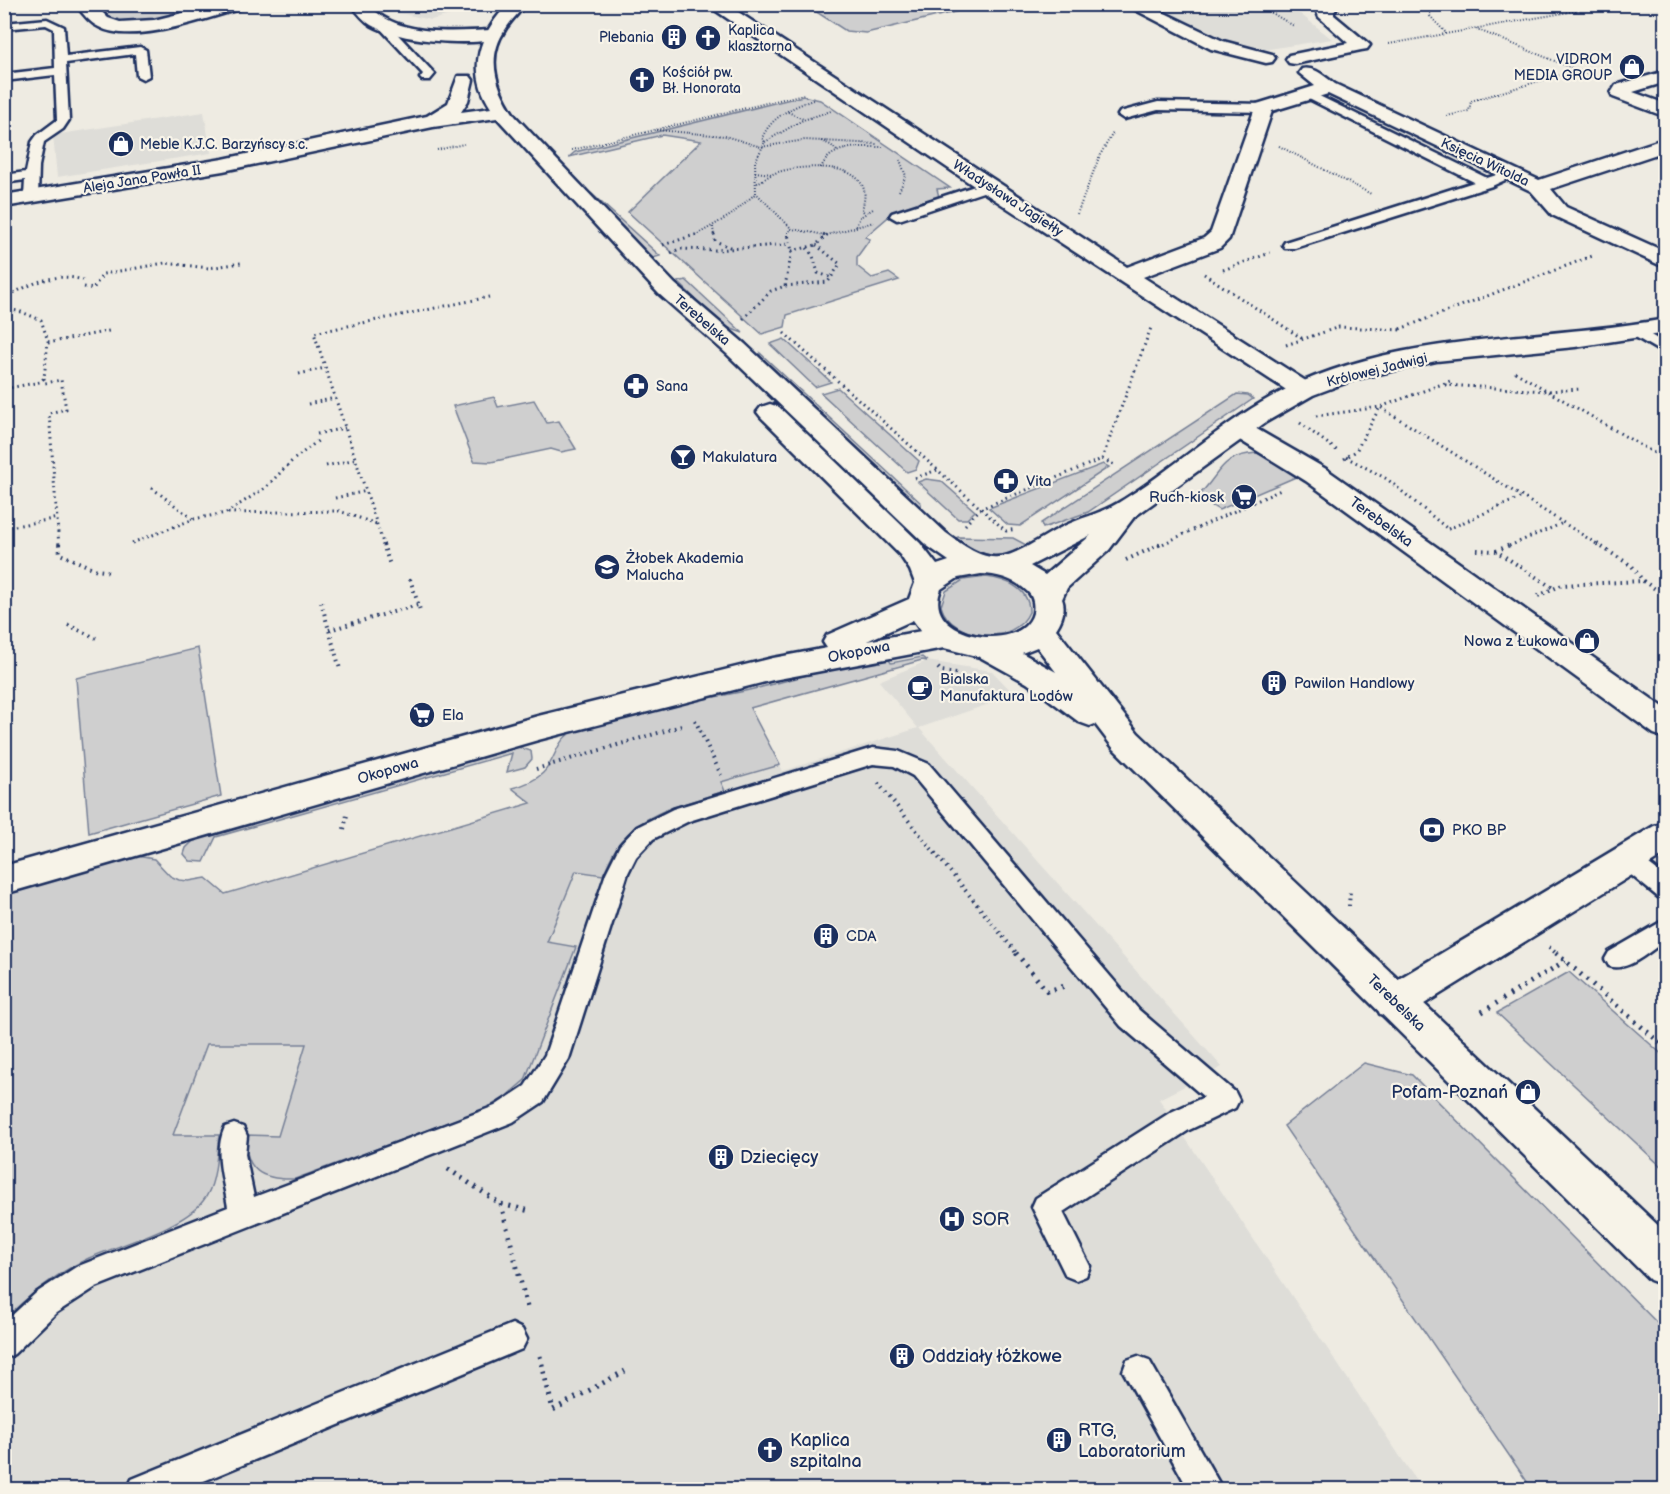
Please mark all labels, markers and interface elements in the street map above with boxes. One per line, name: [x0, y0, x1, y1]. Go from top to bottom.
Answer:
building icon: Plebania: [659, 22, 689, 52]
place label: Kaplica klasztorna: [728, 22, 792, 55]
church icon: Kaplica klasztorna: [693, 23, 723, 53]
place label: Plebania: [599, 29, 654, 46]
place label: VIDROM MEDIA GROUP: [1514, 51, 1612, 84]
shop icon: VIDROM MEDIA GROUP: [1617, 52, 1647, 82]
place label: Kościół pw. Bł. Honorata: [662, 64, 741, 97]
church icon: Kościół pw. Bł. Honorata: [627, 65, 657, 95]
shop icon: Meble K.J.C. Barzyńscy s.c.: [106, 129, 136, 159]
street label: Księcia Witolda: [1438, 134, 1532, 190]
place label: Meble K.J.C. Barzyńscy s.c.: [140, 136, 308, 153]
street label: Władysława Jagiełły: [950, 156, 1067, 240]
street label: Aleja Jana Pawła II: [82, 161, 202, 197]
street label: Terebelska: [670, 291, 734, 349]
street label: Królowej Jadwigi: [1325, 349, 1429, 391]
pharmacy icon: Sana: [621, 371, 651, 401]
place label: Sana: [656, 378, 688, 395]
bar icon: Makulatura: [668, 442, 698, 472]
place label: Makulatura: [702, 448, 777, 467]
pharmacy icon: Vita: [991, 466, 1021, 496]
place label: Vita: [1026, 472, 1051, 491]
supermarket icon: Ruch-kiosk: [1229, 482, 1259, 512]
place label: Ruch-kiosk: [1149, 488, 1225, 507]
street label: Terebelska: [1345, 493, 1417, 551]
place label: Żłobek Akademia Malucha: [625, 549, 744, 585]
school or university icon: Żłobek Akademia Malucha: [592, 552, 622, 582]
shop icon: Nowa z Łukowa: [1572, 626, 1602, 656]
place label: Nowa z Łukowa: [1464, 632, 1568, 651]
street label: Okopowa: [826, 637, 892, 667]
building icon: Pawilon Handlowy: [1259, 668, 1289, 698]
place label: Bialska Manufaktura Lodów: [940, 670, 1073, 706]
cafe icon: Bialska Manufaktura Lodów: [905, 673, 935, 703]
place label: Pawilon Handlowy: [1294, 674, 1415, 693]
supermarket icon: Ela: [407, 700, 437, 730]
place label: Ela: [442, 706, 464, 725]
street label: Okopowa: [355, 753, 421, 789]
bank icon: PKO BP: [1417, 815, 1447, 845]
place label: PKO BP: [1452, 821, 1507, 840]
building icon: CDA: [811, 921, 841, 951]
place label: CDA: [846, 927, 877, 946]
street label: Terebelska: [1363, 970, 1429, 1036]
shop icon: Pofam-Poznań: [1513, 1077, 1543, 1107]
place label: Pofam-Poznań: [1391, 1082, 1508, 1103]
building icon: Dziecięcy: [706, 1142, 736, 1172]
place label: Dziecięcy: [740, 1147, 819, 1168]
hospital icon: SOR: [937, 1204, 967, 1234]
place label: SOR: [972, 1209, 1010, 1230]
building icon: Oddziały łóżkowe: [887, 1341, 917, 1371]
place label: Oddziały łóżkowe: [922, 1346, 1062, 1367]
place label: RTG, Laboratorium: [1078, 1420, 1186, 1462]
building icon: RTG, Laboratorium: [1044, 1425, 1074, 1455]
place label: Kaplica szpitalna: [790, 1430, 862, 1472]
church icon: Kaplica szpitalna: [755, 1435, 785, 1465]

